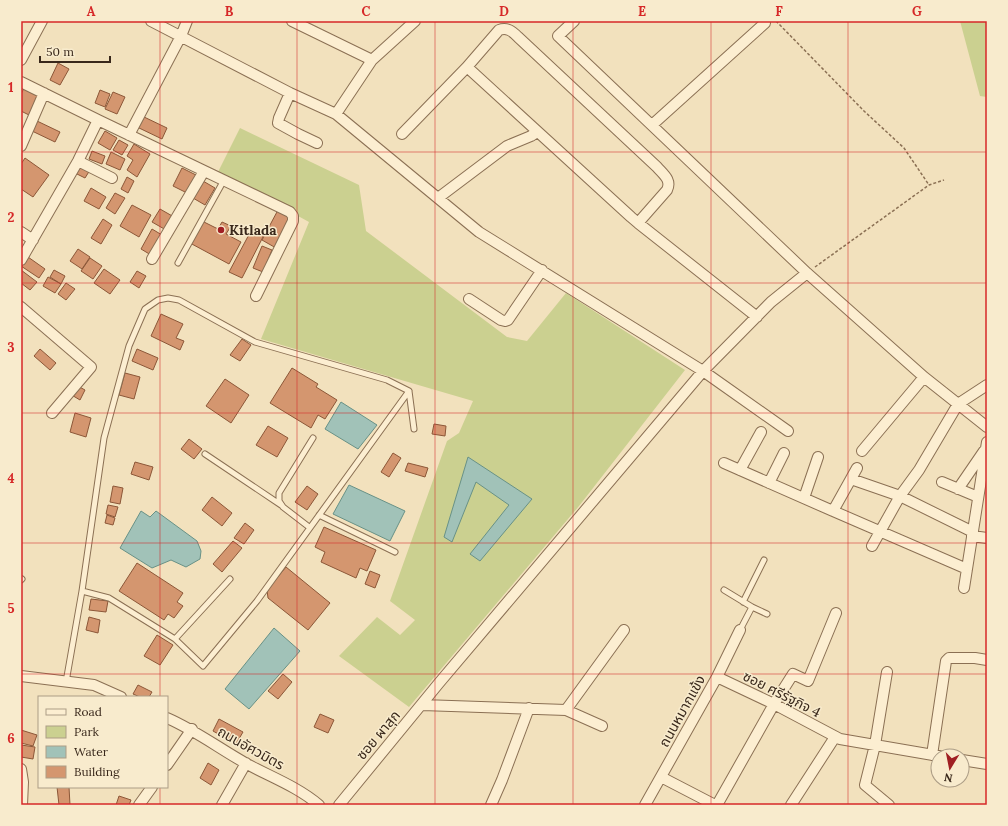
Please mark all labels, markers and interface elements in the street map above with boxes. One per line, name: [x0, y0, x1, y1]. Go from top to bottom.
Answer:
text: A: [87, 3, 96, 20]
text: B: [225, 3, 234, 20]
text: C: [362, 3, 371, 20]
text: D: [499, 3, 509, 20]
text: E: [638, 3, 646, 20]
text: F: [775, 3, 783, 20]
text: G: [912, 3, 922, 20]
scale bar: [40, 38, 110, 64]
text: 50 m: [46, 44, 74, 59]
text: 1: [8, 79, 14, 96]
text: 2: [8, 209, 15, 226]
place label: Kitlada: [229, 221, 277, 239]
marker: Kitlada: [216, 225, 226, 235]
text: 3: [7, 339, 15, 356]
text: 4: [7, 470, 15, 487]
text: 5: [7, 600, 15, 617]
street label: ซอย ศรีรัฐกิจ 4: [740, 667, 824, 722]
street label: ถนนหมากแข้ง: [655, 672, 709, 750]
legend: [38, 696, 168, 788]
text: Road: [74, 704, 102, 719]
street label: ซอย ผาสุก: [352, 707, 404, 763]
street label: ถนนอัศวมิตร: [214, 722, 288, 774]
text: Park: [74, 724, 100, 739]
text: 6: [7, 730, 15, 747]
text: Water: [74, 744, 109, 759]
north arrow: [930, 748, 970, 788]
text: Building: [74, 764, 120, 779]
text: N: [942, 770, 954, 785]

